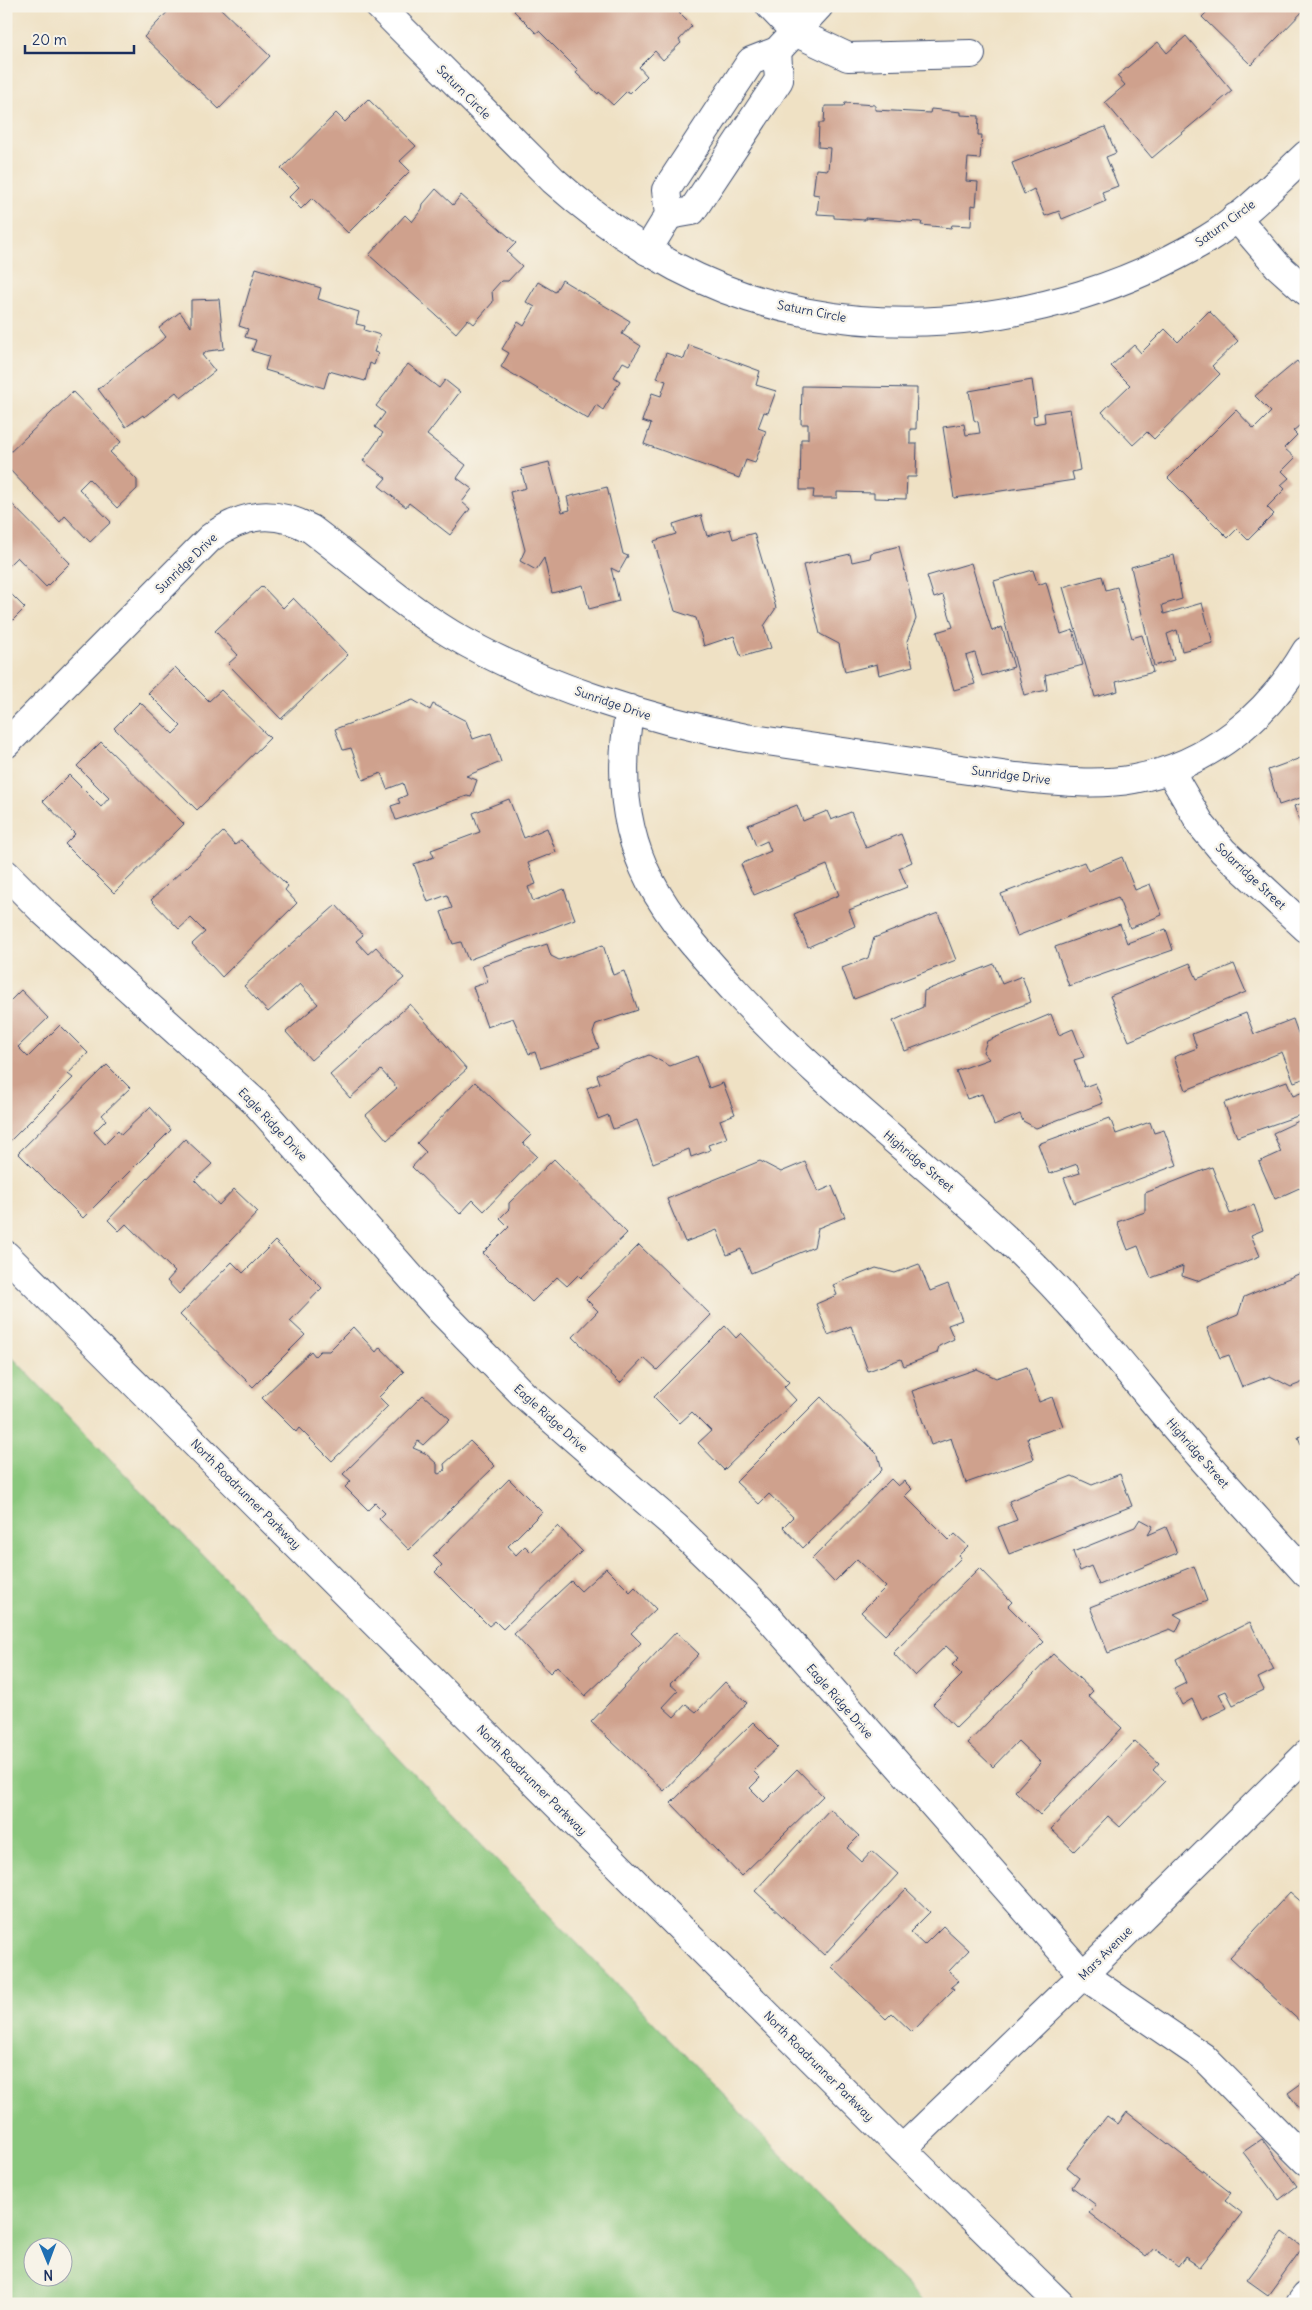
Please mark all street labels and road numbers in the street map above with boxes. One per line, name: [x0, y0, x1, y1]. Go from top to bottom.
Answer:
street label: Saturn Circle: [434, 62, 494, 122]
street label: Saturn Circle: [1192, 196, 1258, 250]
street label: Saturn Circle: [776, 297, 848, 325]
street label: Sunridge Drive: [152, 530, 220, 596]
street label: Sunridge Drive: [573, 683, 653, 723]
street label: Sunridge Drive: [971, 763, 1051, 787]
street label: Solarridge Street: [1213, 840, 1289, 912]
street label: Eagle Ridge Drive: [235, 1084, 311, 1164]
street label: Highridge Street: [881, 1127, 957, 1195]
street label: Eagle Ridge Drive: [511, 1381, 591, 1455]
street label: Highridge Street: [1164, 1415, 1232, 1491]
street label: North Roadrunner Parkway: [188, 1436, 304, 1552]
street label: Eagle Ridge Drive: [803, 1661, 877, 1741]
street label: North Roadrunner Parkway: [474, 1722, 590, 1838]
street label: Mars Avenue: [1075, 1923, 1135, 1983]
street label: North Roadrunner Parkway: [761, 2008, 877, 2124]

